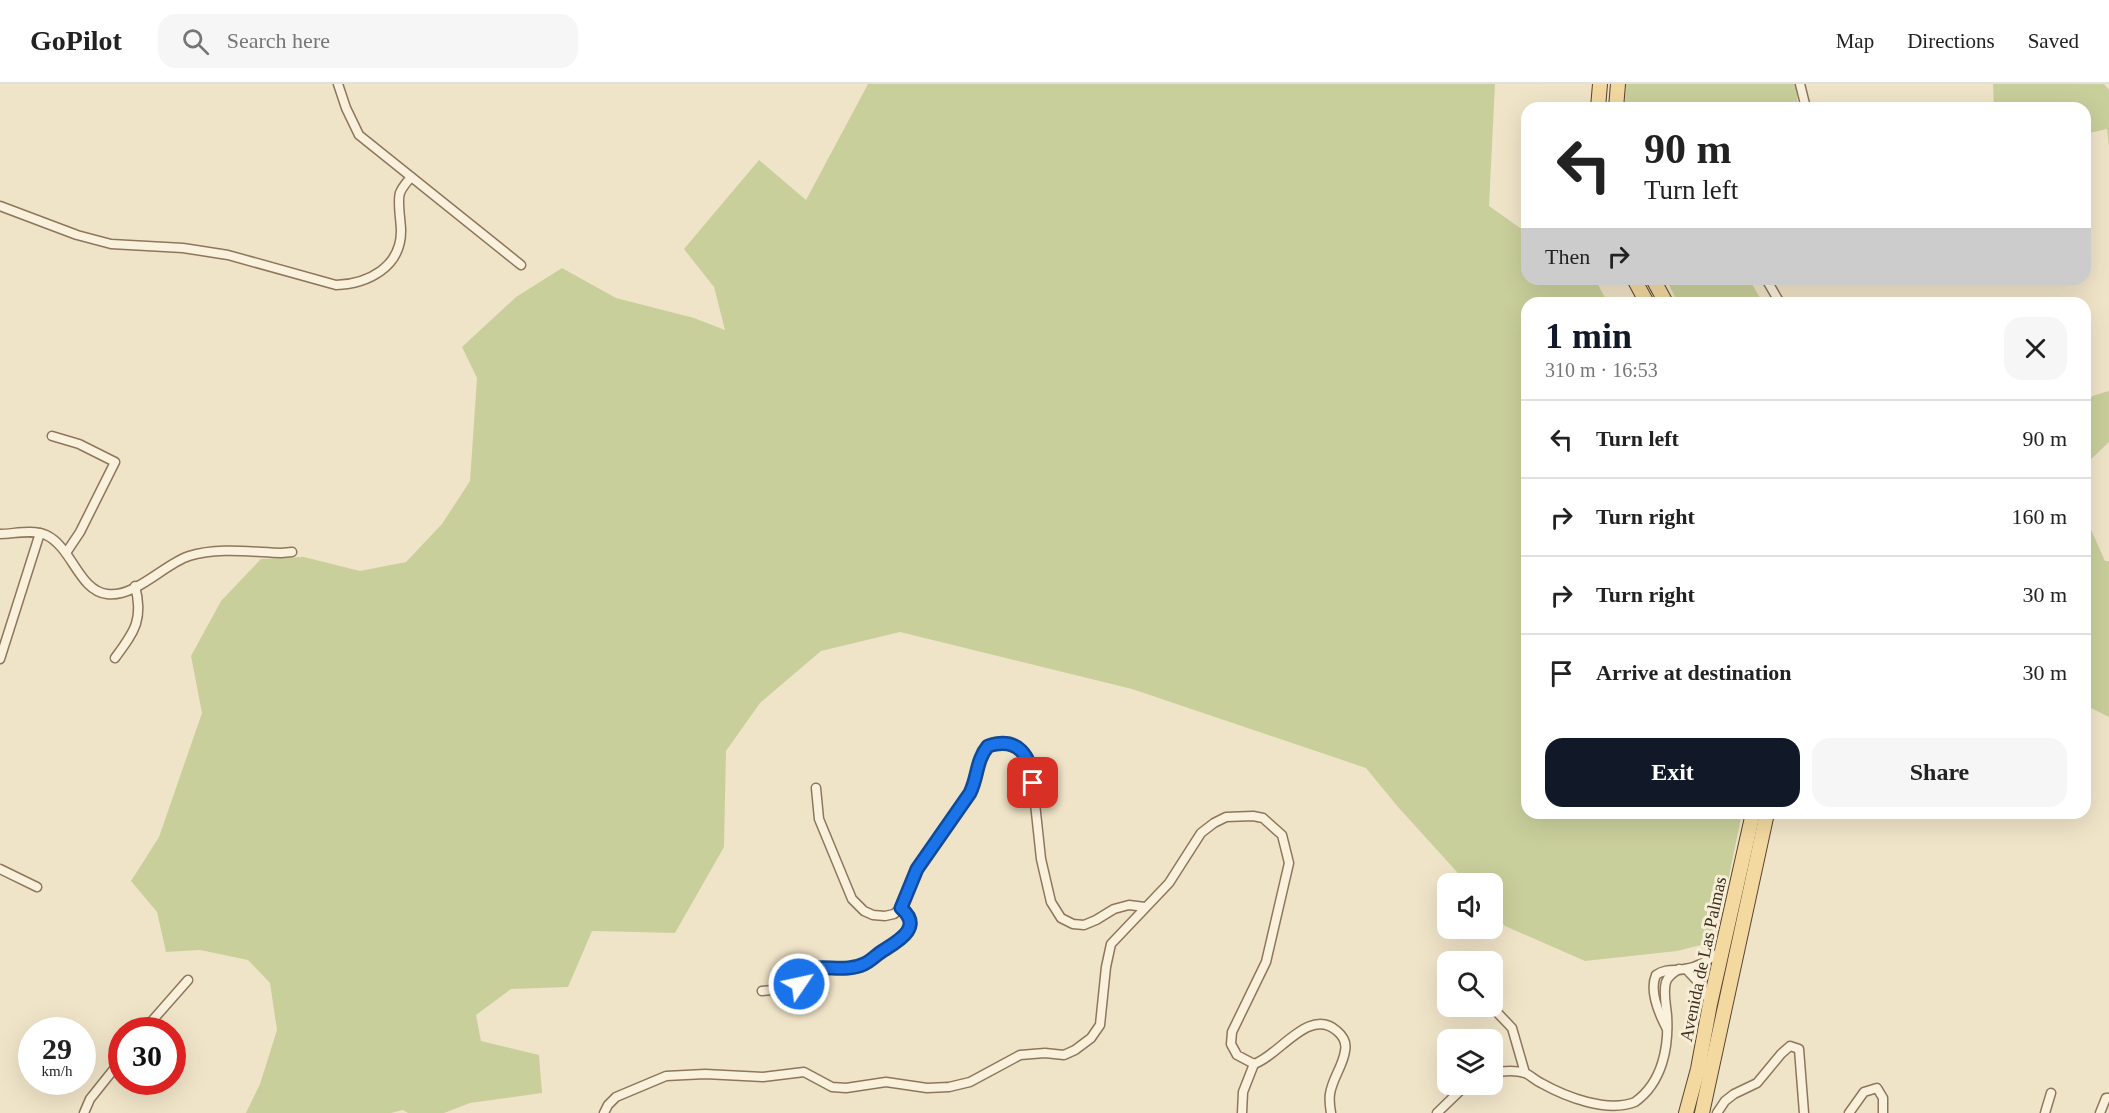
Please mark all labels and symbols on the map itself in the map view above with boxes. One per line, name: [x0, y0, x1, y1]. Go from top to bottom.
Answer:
pin: [1007, 757, 1058, 808]
street label: Avenida de Las Palmas: [1676, 875, 1730, 1043]
position arrow: [767, 952, 831, 1016]
speed limit sign: 30: [108, 1017, 186, 1095]

